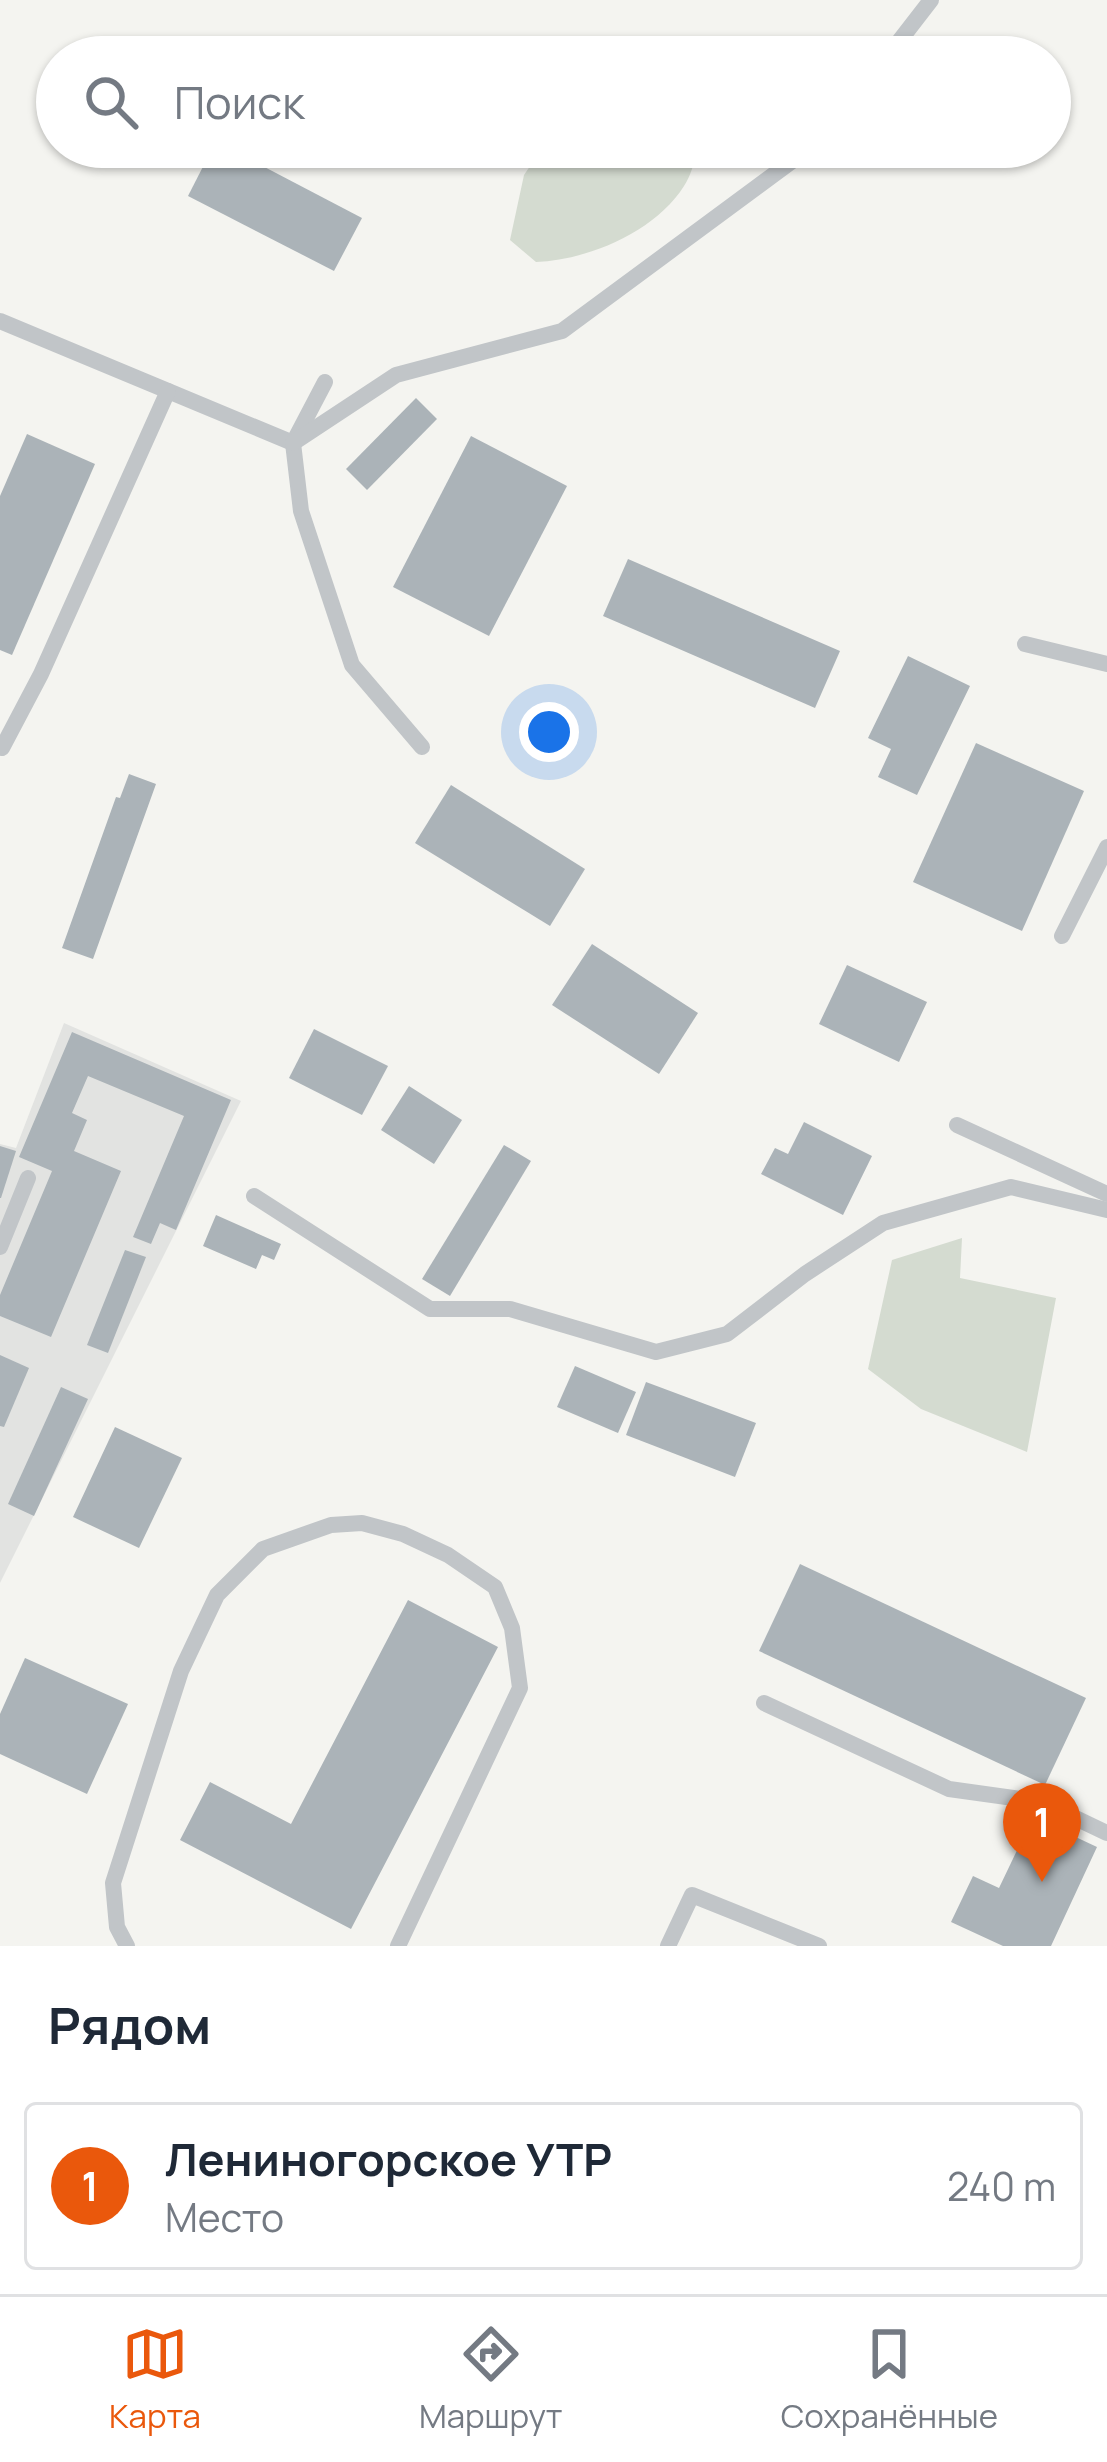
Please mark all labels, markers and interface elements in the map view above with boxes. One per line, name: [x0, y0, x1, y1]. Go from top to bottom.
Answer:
search box: [36, 36, 1071, 168]
icon: search: [78, 69, 144, 135]
text: Поиск: [174, 71, 305, 133]
your location: [519, 702, 579, 762]
pin: 1: [1003, 1783, 1081, 1882]
text: Рядом: [48, 1990, 211, 2059]
text: Лениногорское УТР: [165, 2128, 612, 2190]
text: 1: [81, 2159, 99, 2213]
text: 240 m: [947, 2159, 1056, 2213]
text: Место: [165, 2190, 284, 2244]
tab: Карта: [109, 2321, 201, 2438]
tab: Маршрут: [419, 2321, 563, 2438]
tab: Сохранённые: [781, 2321, 998, 2438]

